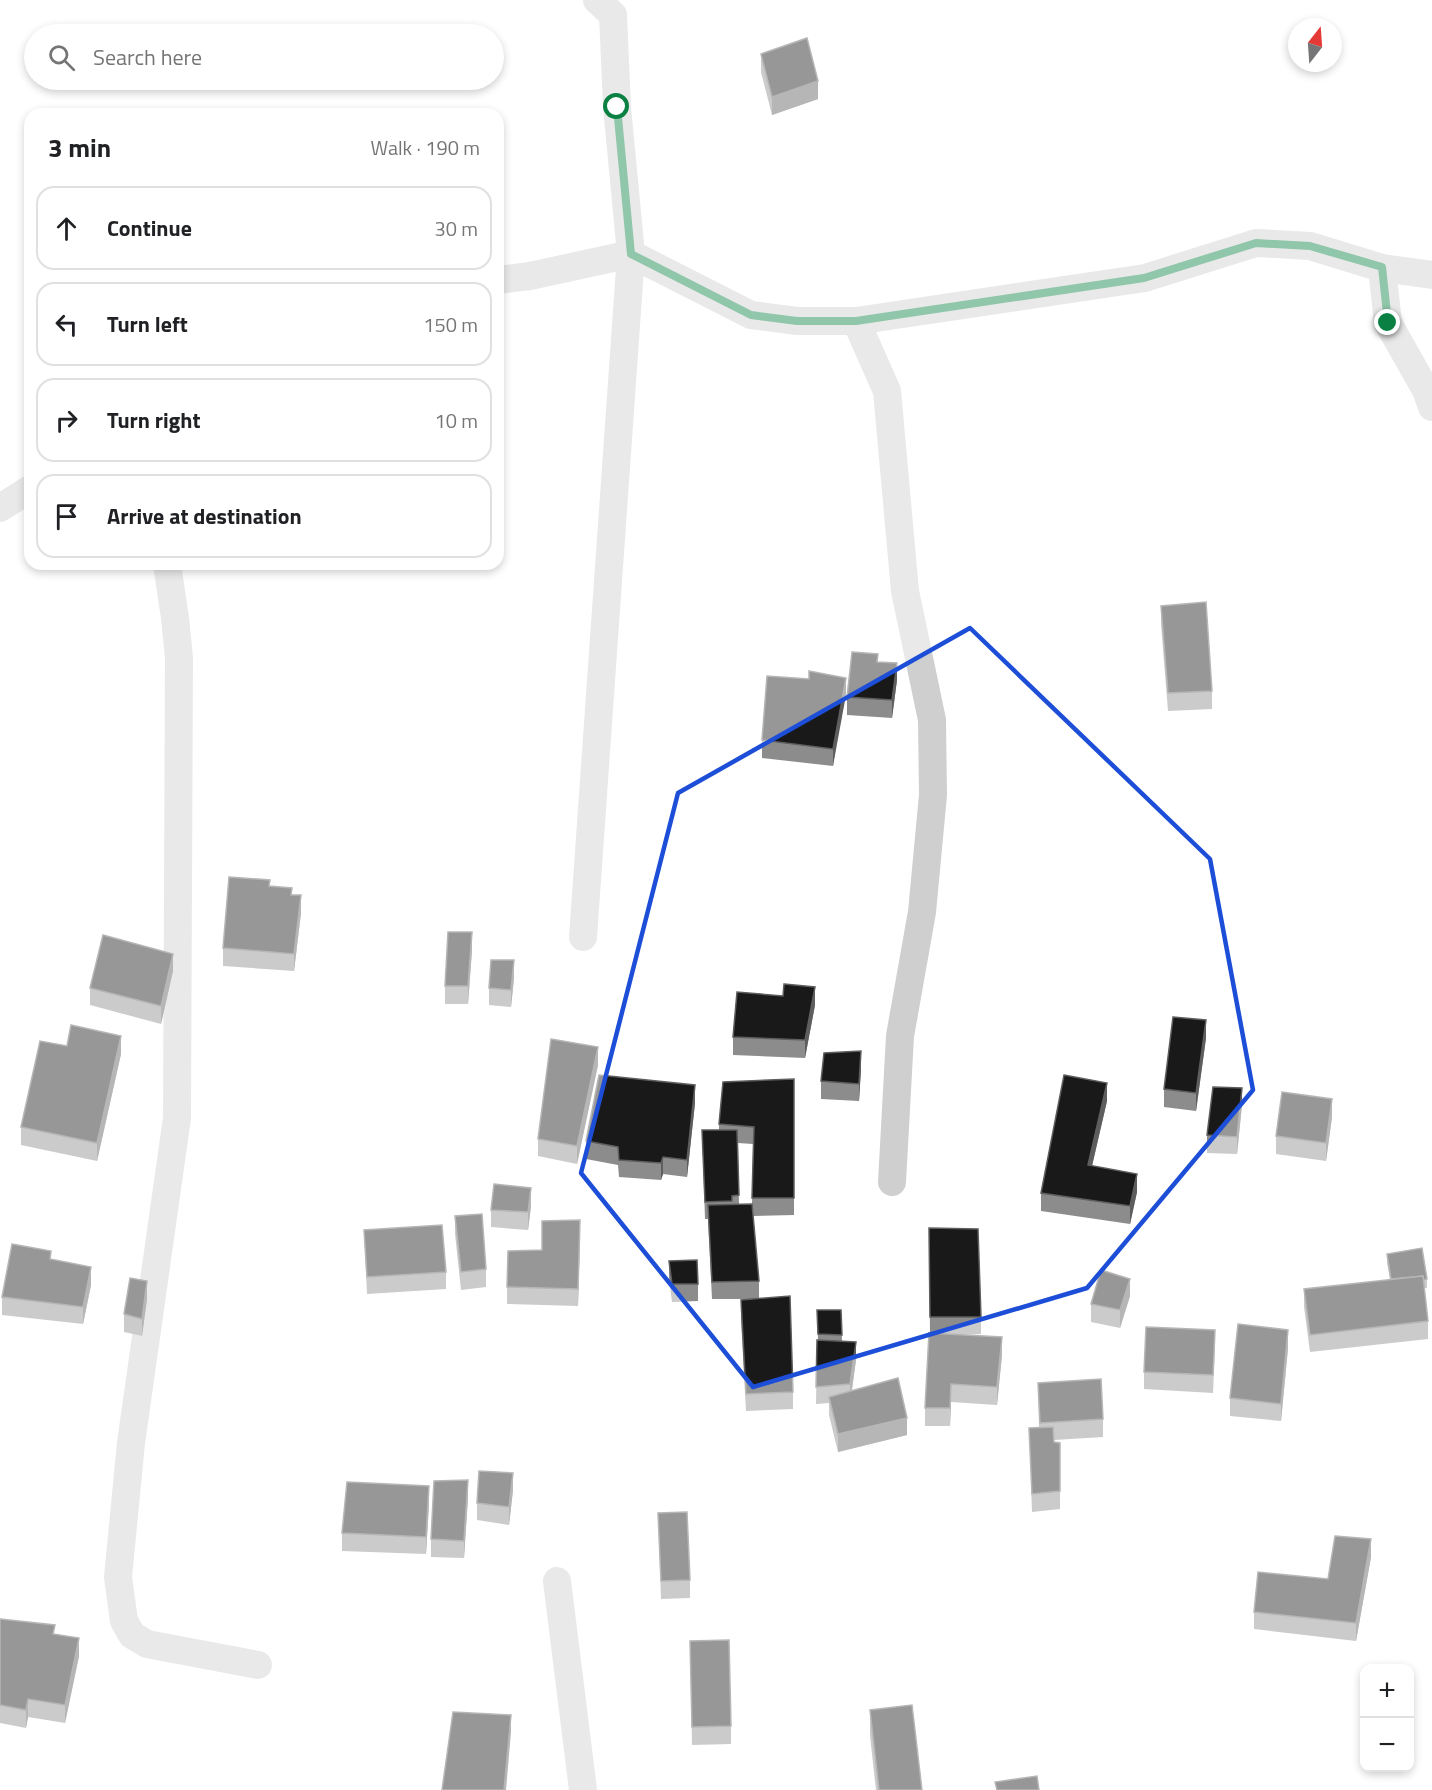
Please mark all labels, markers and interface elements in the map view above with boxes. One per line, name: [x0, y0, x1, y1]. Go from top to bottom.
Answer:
north arrow: [1288, 18, 1342, 72]
search box: [24, 24, 504, 90]
text: Search here: [93, 40, 202, 74]
icon: search: [45, 41, 78, 74]
route start: [603, 93, 629, 119]
text: 3 min: [48, 128, 111, 167]
text: Walk · 190 m: [371, 132, 480, 163]
text: Continue: [107, 211, 192, 245]
icon: ahead: [50, 212, 83, 245]
text: 30 m: [434, 213, 478, 244]
text: Turn left: [107, 307, 188, 341]
icon: left: [50, 308, 83, 341]
text: 150 m: [423, 309, 478, 340]
route end: [1374, 309, 1400, 335]
text: Turn right: [107, 403, 201, 437]
icon: right: [50, 404, 83, 437]
text: 10 m: [434, 405, 478, 436]
text: Arrive at destination: [107, 499, 302, 533]
icon: arrive: [50, 500, 83, 533]
map controls: [1360, 1664, 1414, 1772]
button: +: [1360, 1664, 1414, 1718]
button: −: [1360, 1718, 1414, 1772]

